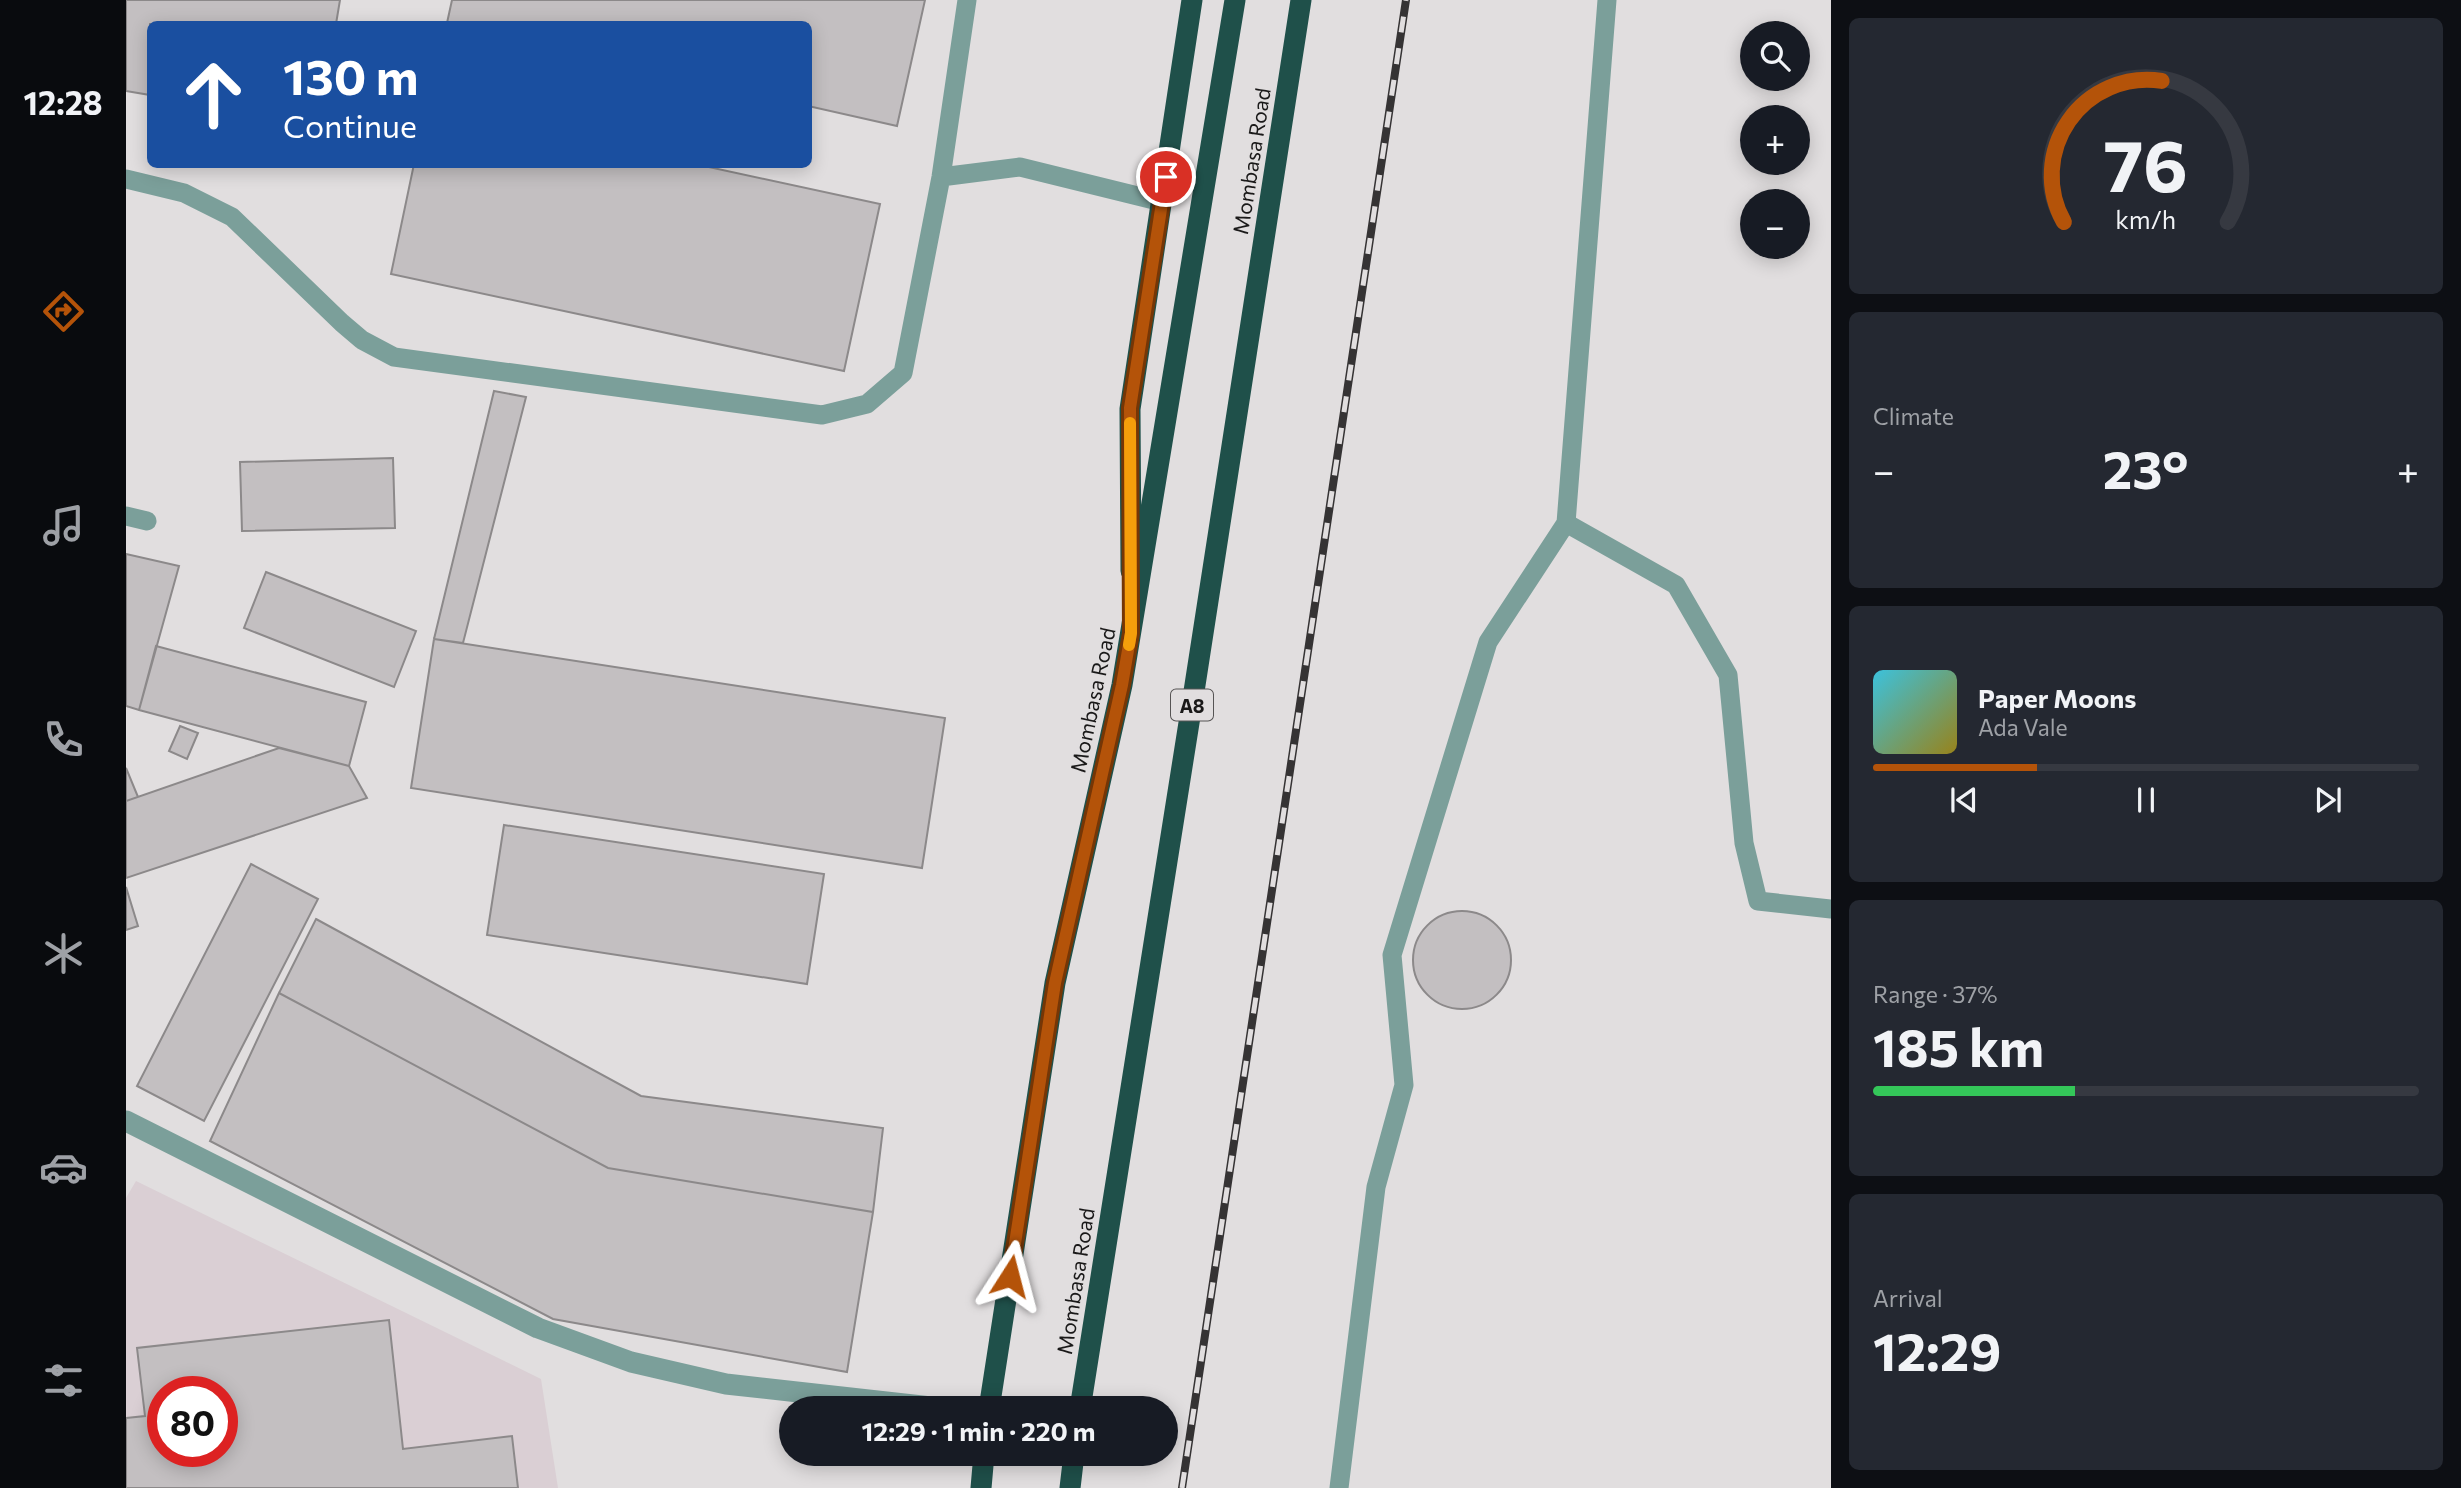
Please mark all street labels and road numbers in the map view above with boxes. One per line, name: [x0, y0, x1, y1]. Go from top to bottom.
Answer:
street label: Mombasa Road: [1227, 86, 1275, 236]
street label: Mombasa Road: [1064, 625, 1120, 775]
road number: A8: [1171, 690, 1213, 720]
street label: Mombasa Road: [1051, 1206, 1099, 1356]

